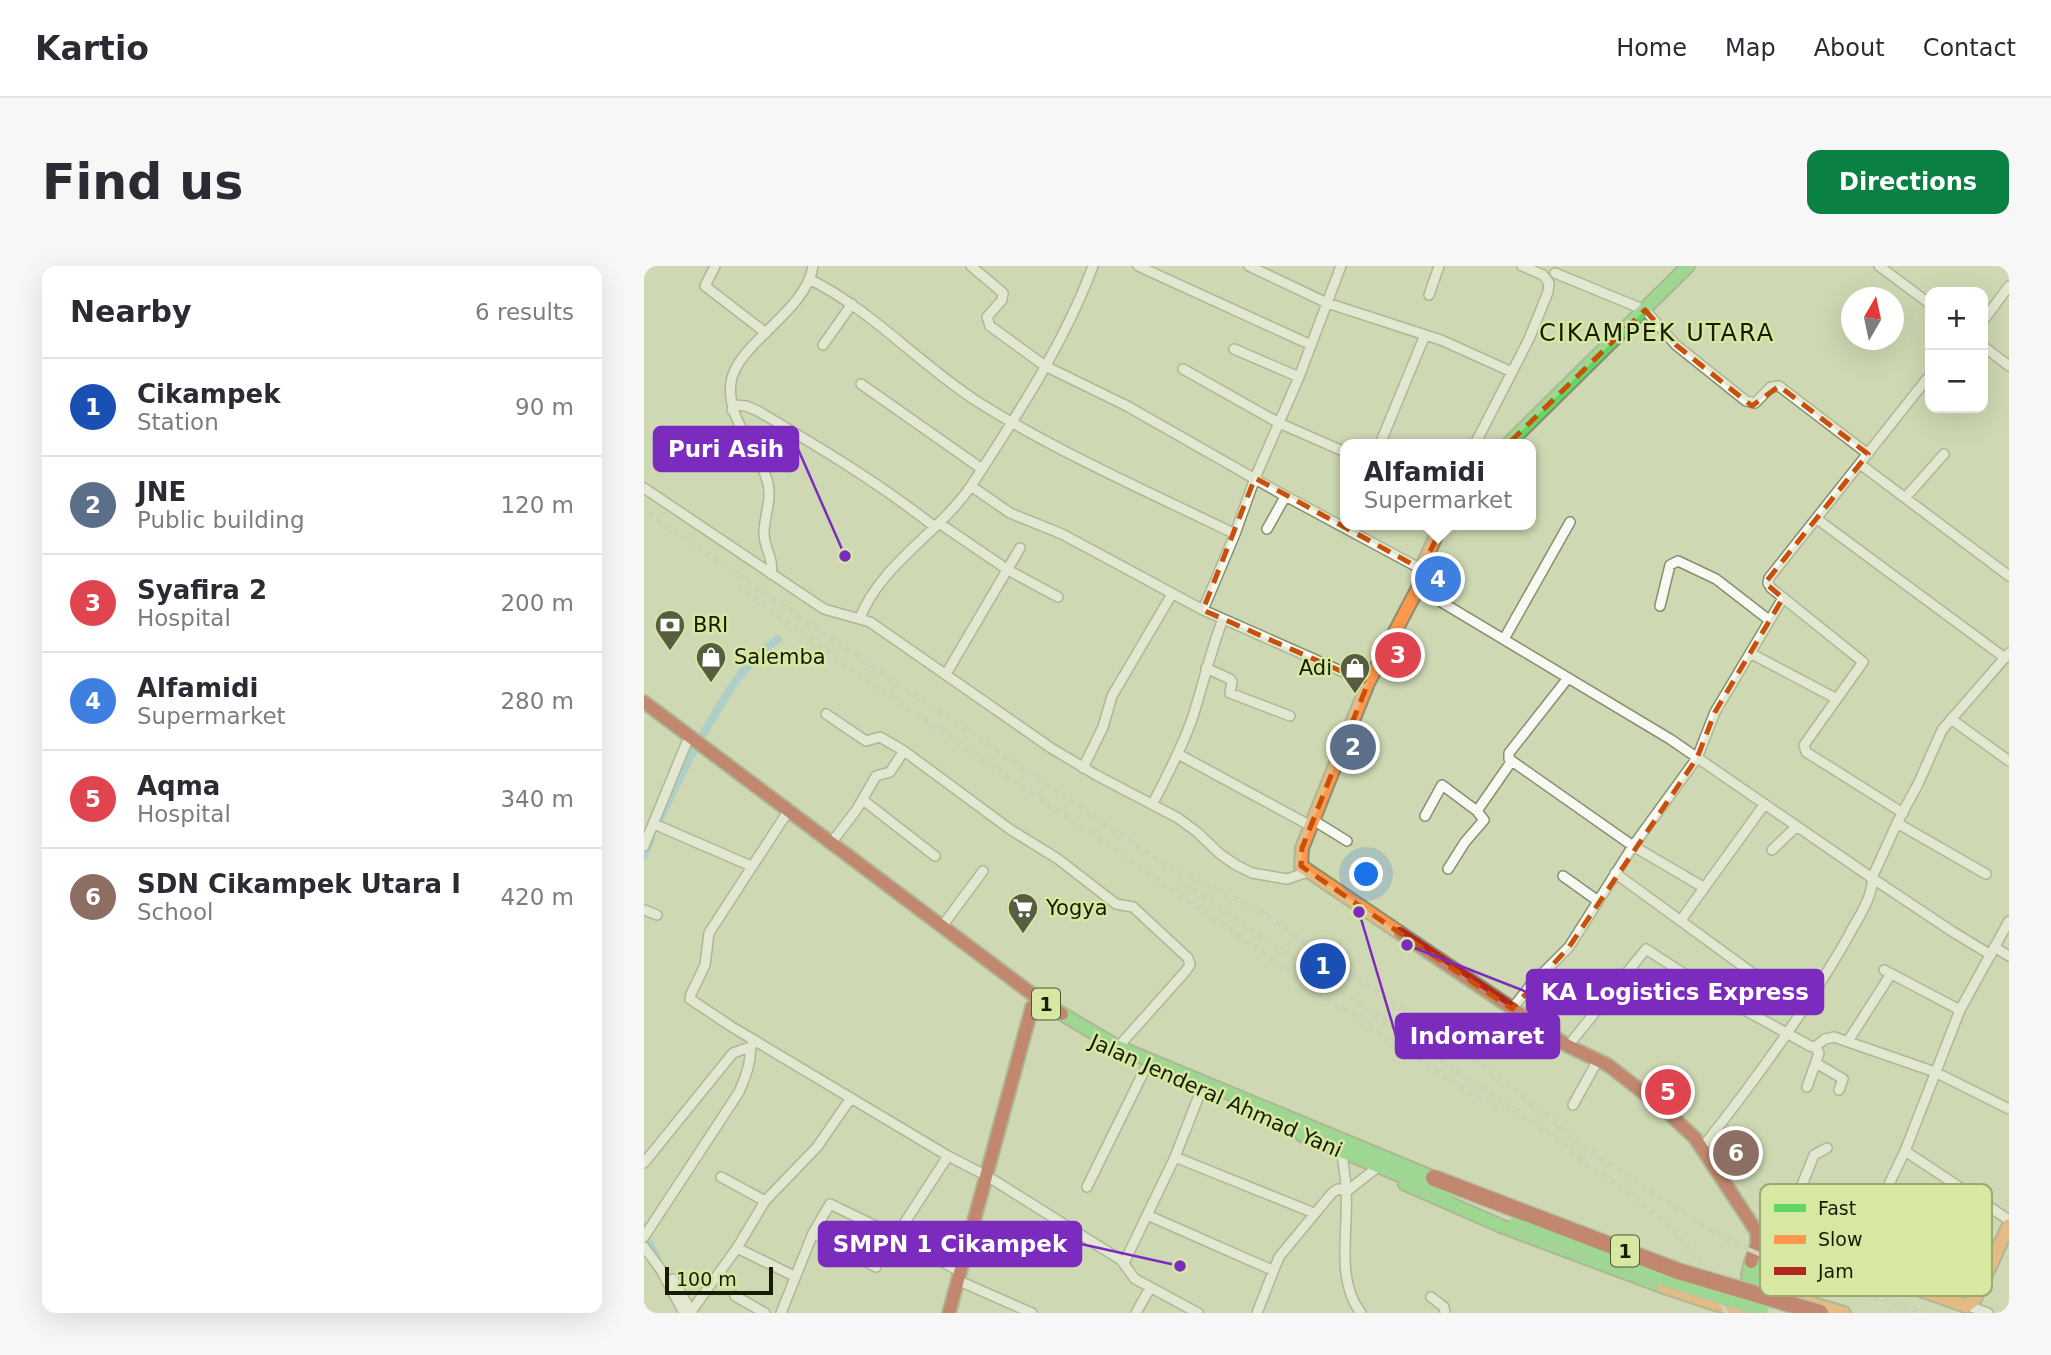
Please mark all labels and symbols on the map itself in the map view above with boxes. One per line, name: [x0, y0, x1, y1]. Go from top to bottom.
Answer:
north arrow: [1841, 287, 1904, 350]
district label: CIKAMPEK UTARA: [1539, 319, 1775, 347]
callout: Puri Asih: [654, 427, 798, 471]
text: Puri Asih: [668, 436, 784, 462]
pin: 4: [1415, 553, 1461, 605]
bank icon: BRI: [653, 608, 687, 652]
place label: BRI: [693, 613, 728, 637]
pin: 3: [1375, 629, 1421, 681]
shop icon: Salemba: [694, 640, 728, 684]
place label: Salemba: [734, 645, 826, 669]
shop icon: Adi: [1338, 651, 1372, 695]
place label: Adi: [1299, 656, 1332, 680]
pin: 2: [1330, 721, 1376, 773]
your location: [1349, 857, 1383, 891]
supermarket icon: Yogya: [1006, 891, 1040, 935]
place label: Yogya: [1045, 896, 1108, 920]
pin: 1: [1300, 940, 1346, 992]
callout: KA Logistics Express: [1527, 970, 1823, 1014]
text: KA Logistics Express: [1541, 979, 1809, 1005]
road number: 1: [1032, 988, 1060, 1020]
callout: Indomaret: [1396, 1014, 1559, 1058]
text: Indomaret: [1410, 1023, 1544, 1049]
street label: Jalan Jenderal Ahmad Yani: [1084, 1029, 1346, 1163]
pin: 5: [1645, 1066, 1691, 1118]
pin: 6: [1713, 1127, 1759, 1179]
legend: [1760, 1184, 1992, 1296]
text: Fast: [1818, 1197, 1856, 1219]
callout: SMPN 1 Cikampek: [819, 1222, 1081, 1266]
text: Slow: [1818, 1228, 1863, 1250]
text: SMPN 1 Cikampek: [833, 1231, 1068, 1257]
road number: 1: [1611, 1236, 1639, 1267]
text: Jam: [1817, 1260, 1854, 1282]
scale bar: [665, 1264, 774, 1296]

